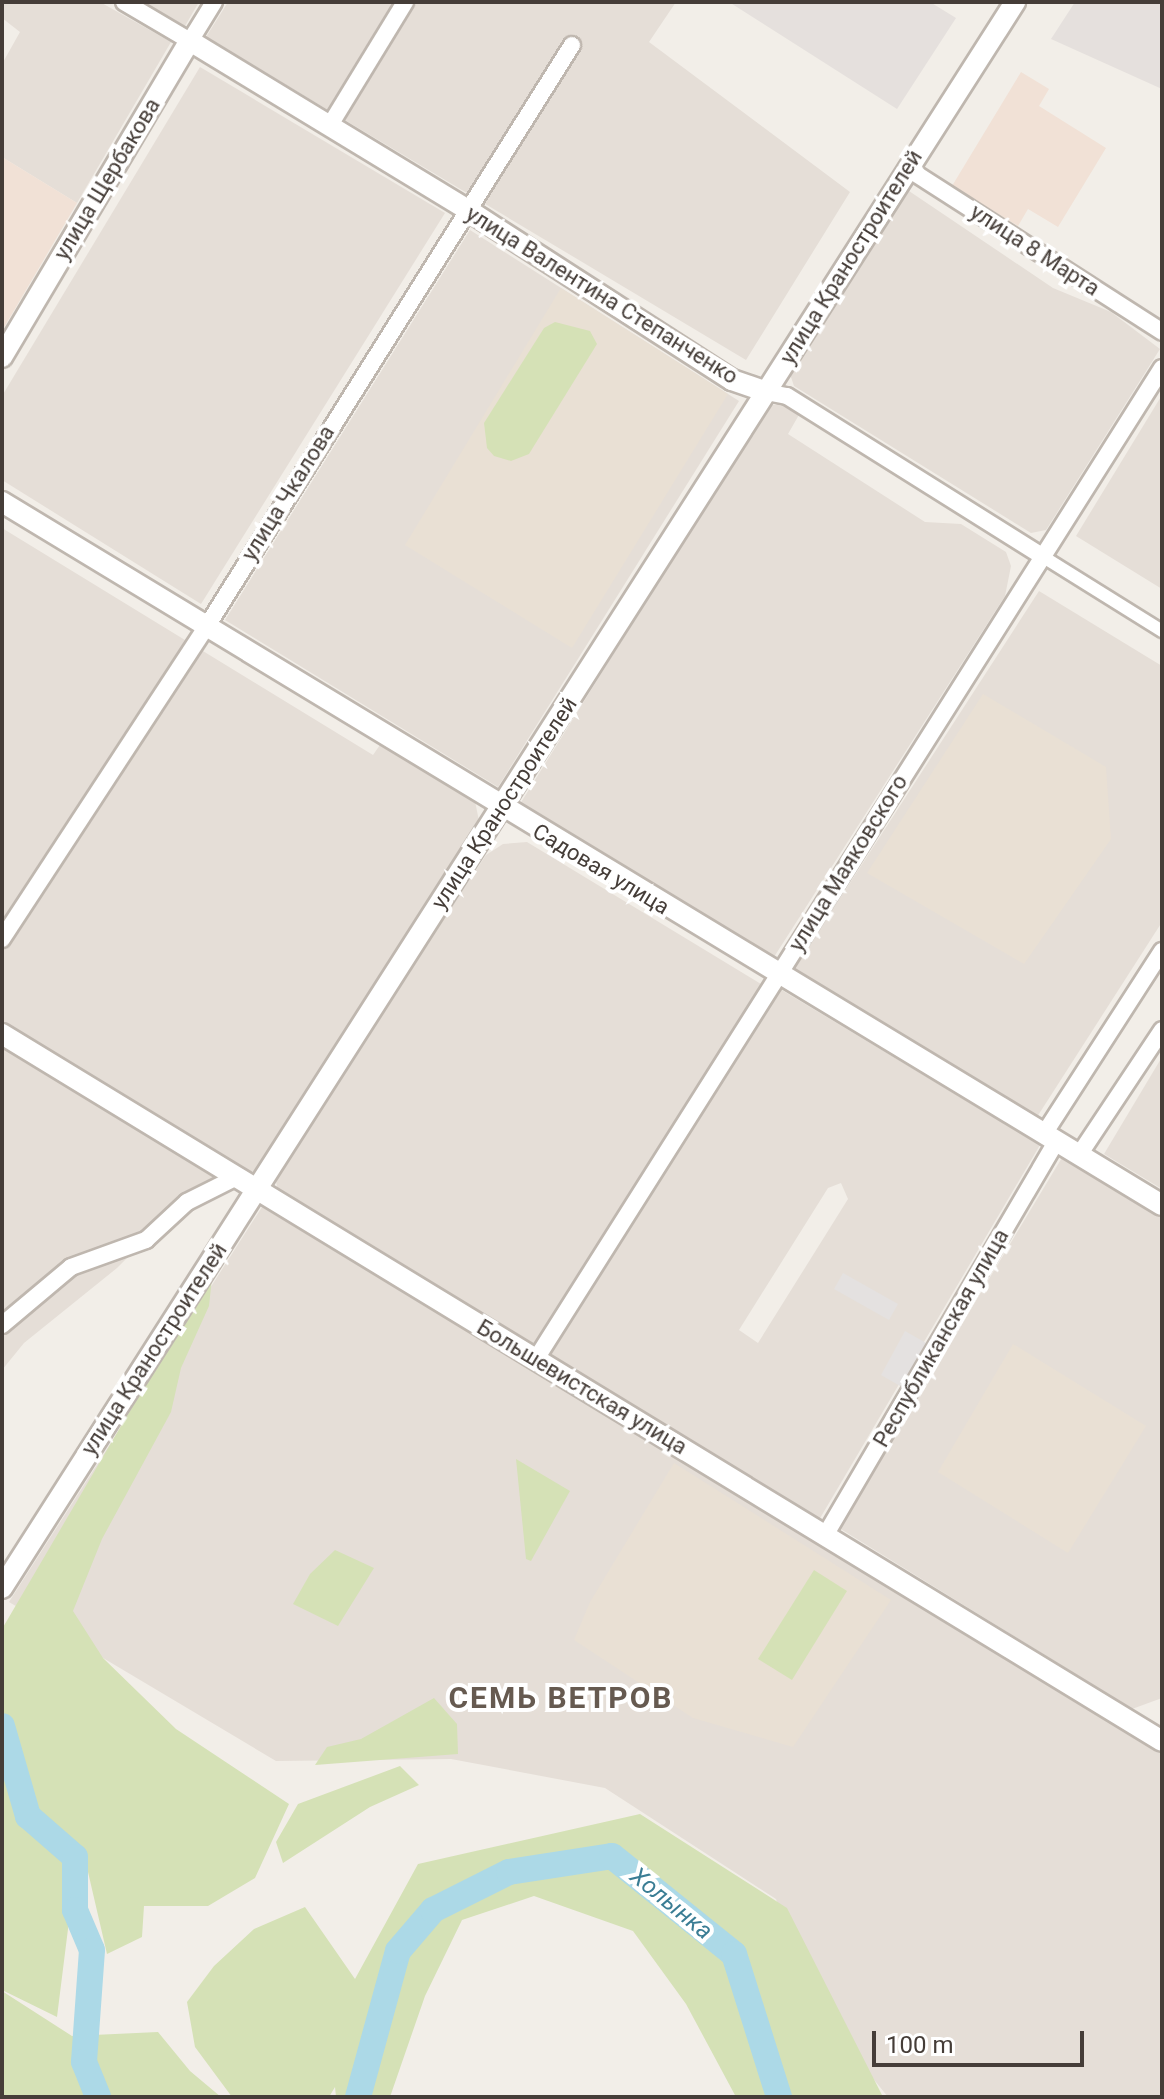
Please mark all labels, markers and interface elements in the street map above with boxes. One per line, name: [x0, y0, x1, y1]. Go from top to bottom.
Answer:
street label: улица Щербакова: [48, 93, 166, 265]
street label: улица Краностроителей: [774, 145, 928, 369]
street label: улица 8 Марта: [965, 198, 1105, 302]
street label: улица Валентина Степанченко: [461, 200, 743, 390]
street label: улица Чкалова: [236, 420, 340, 566]
street label: улица Краностроителей: [426, 692, 582, 914]
street label: улица Маяковского: [783, 770, 913, 956]
street label: Садовая улица: [528, 818, 674, 920]
street label: Республиканская улица: [868, 1224, 1014, 1452]
street label: улица Краностроителей: [76, 1238, 232, 1460]
street label: Большевистская улица: [472, 1314, 692, 1460]
district label: СЕМЬ ВЕТРОВ: [448, 1680, 674, 1716]
water label: Холынка: [624, 1862, 718, 1946]
scale bar: [876, 2015, 1088, 2065]
text: 100 m: [886, 2031, 953, 2059]

